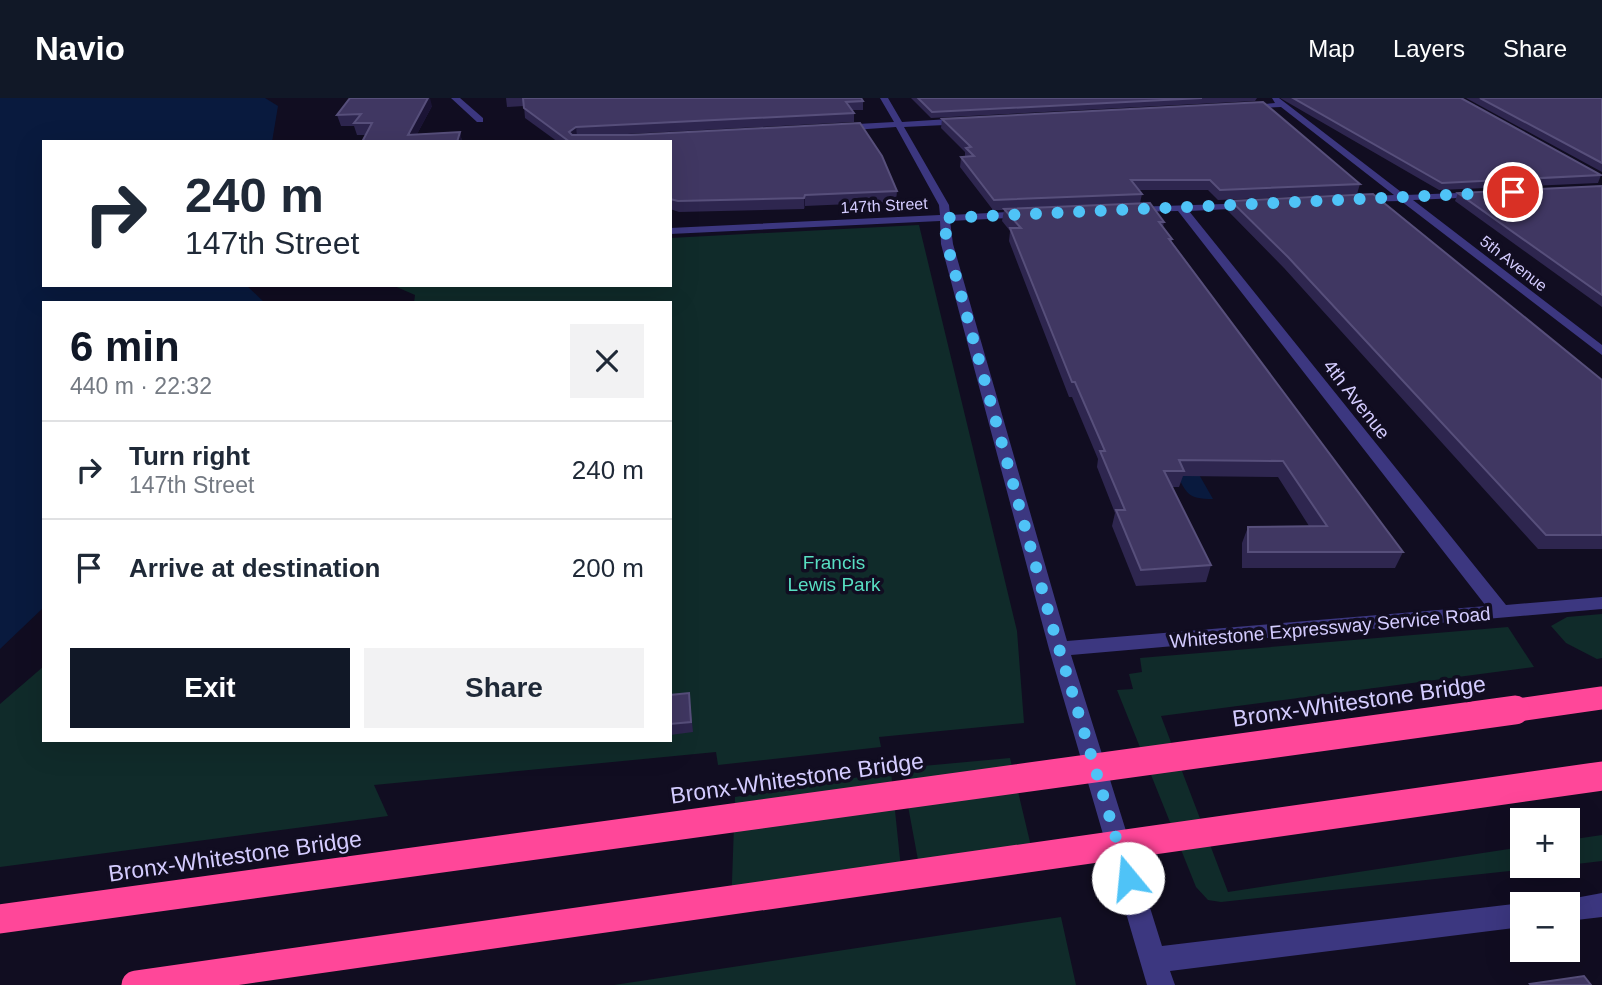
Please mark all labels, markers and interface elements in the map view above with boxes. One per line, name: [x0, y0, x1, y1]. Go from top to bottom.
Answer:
text: Navio: [35, 30, 125, 67]
text: Map: [1308, 35, 1355, 62]
text: Layers: [1393, 35, 1465, 62]
text: Share: [1503, 35, 1567, 62]
pin: [1483, 162, 1543, 222]
icon: right: [70, 168, 161, 259]
text: 240 m: [185, 168, 324, 222]
icon: arrive: [1494, 173, 1532, 211]
street label: 147th Street: [840, 195, 929, 216]
text: 147th Street: [185, 225, 359, 261]
street label: 5th Avenue: [1477, 232, 1550, 295]
text: 6 min: [70, 323, 180, 370]
button: close: [570, 324, 644, 398]
street label: 4th Avenue: [1319, 356, 1394, 443]
text: 440 m · 22:32: [70, 373, 212, 399]
text: Turn right: [129, 441, 250, 471]
icon: right: [70, 451, 108, 489]
text: 240 m: [572, 455, 644, 485]
text: 147th Street: [129, 472, 254, 498]
icon: arrive: [70, 549, 108, 587]
park label: Francis Lewis Park: [788, 552, 881, 595]
text: Arrive at destination: [129, 553, 380, 583]
text: 200 m: [572, 553, 644, 583]
street label: Whitestone Expressway Service Road: [1169, 603, 1491, 652]
button: Exit: [70, 648, 350, 728]
button: Share: [364, 648, 644, 728]
street label: Bronx-Whitestone Bridge: [1231, 670, 1487, 732]
street label: Bronx-Whitestone Bridge: [669, 747, 925, 809]
map controls: [1510, 808, 1580, 962]
button: +: [1510, 808, 1580, 878]
street label: Bronx-Whitestone Bridge: [107, 825, 363, 887]
position arrow: [1091, 841, 1165, 915]
button: −: [1510, 892, 1580, 962]

